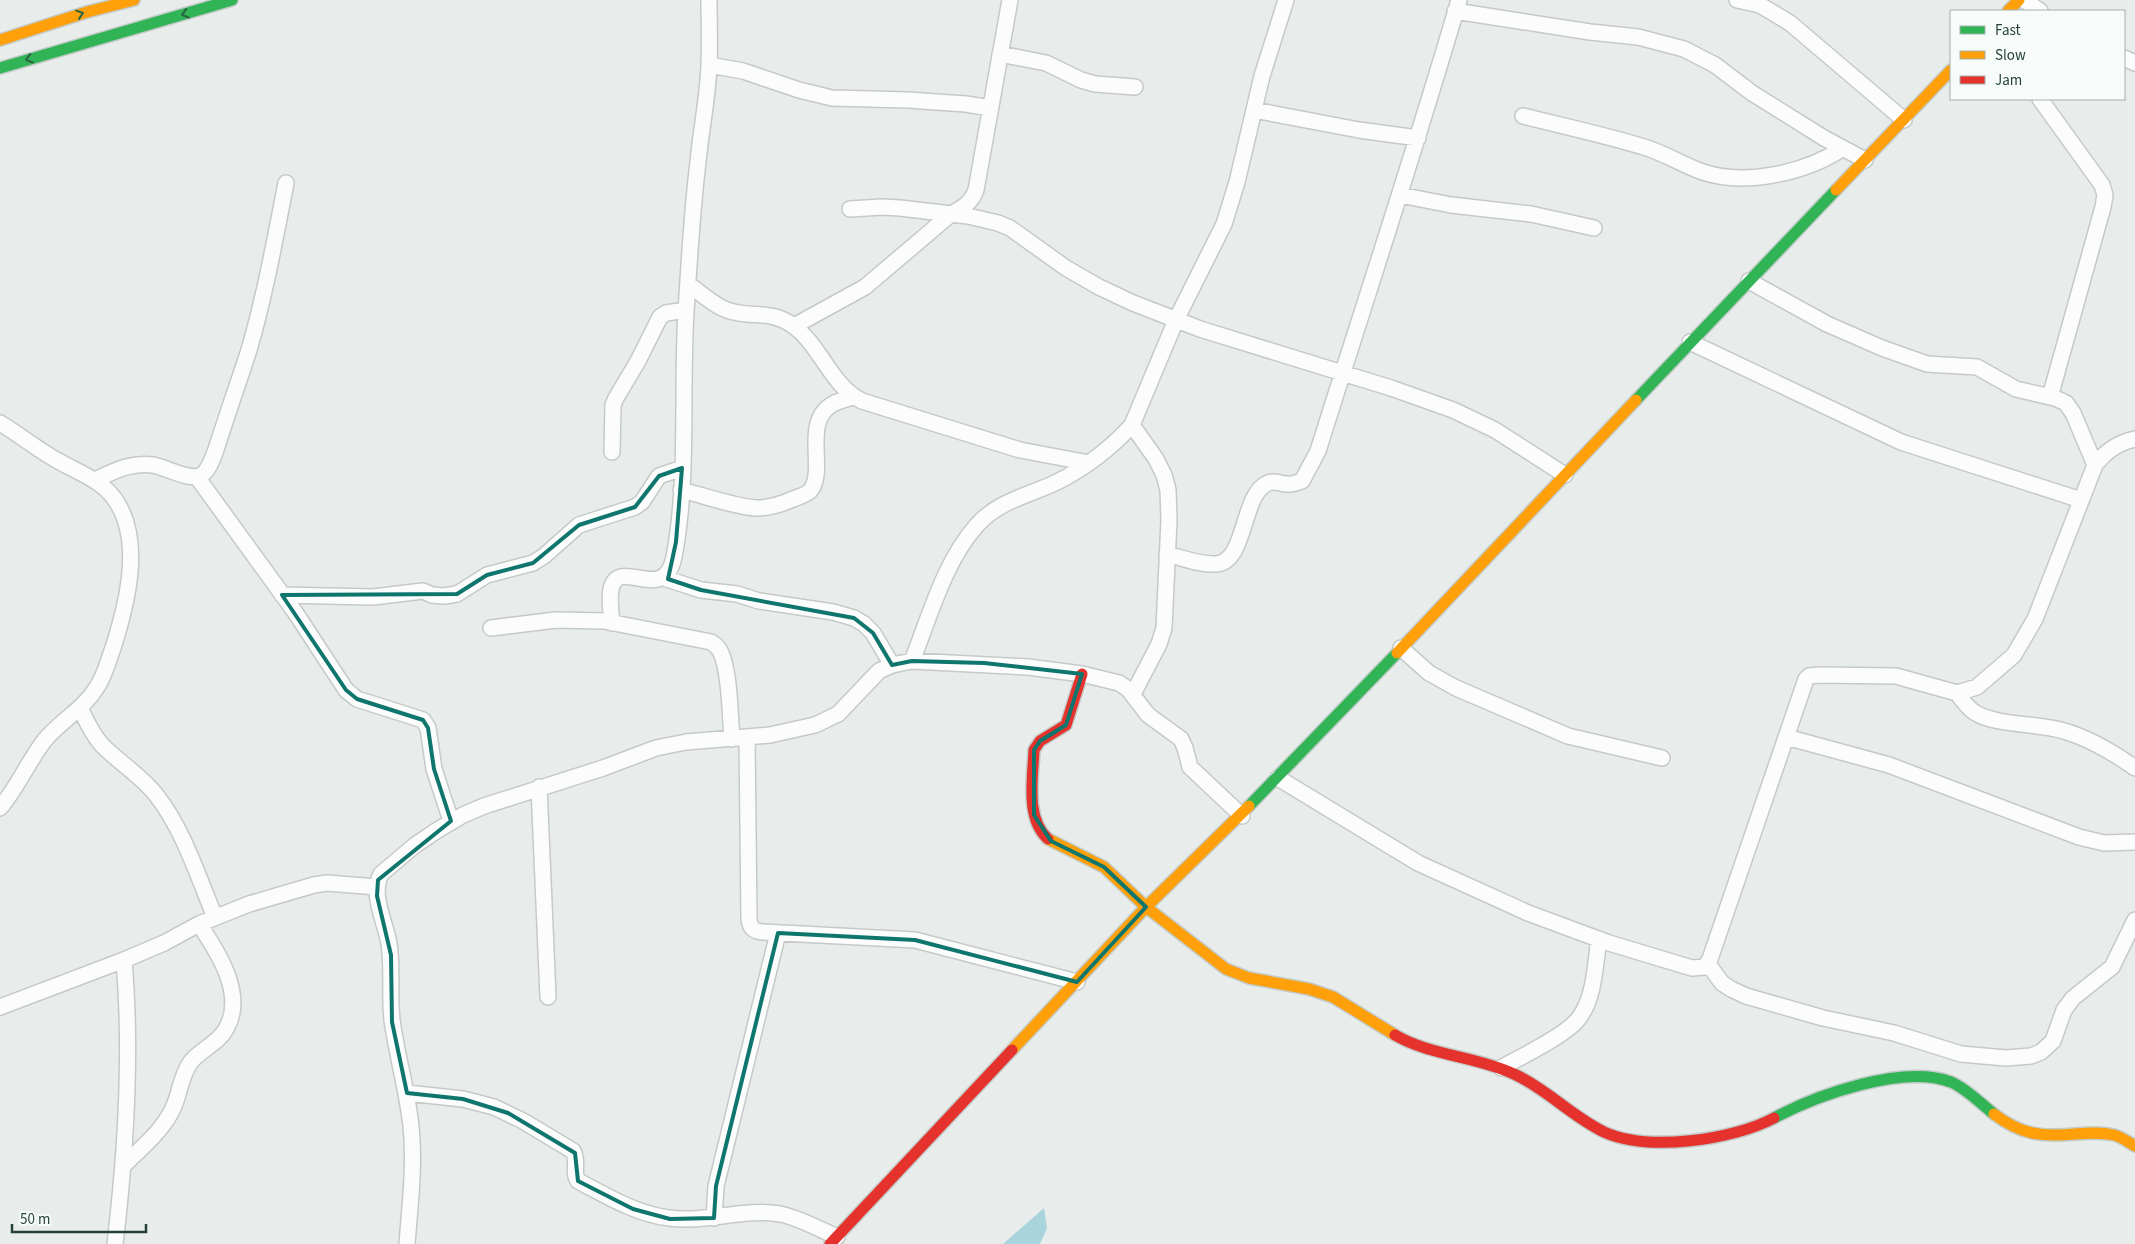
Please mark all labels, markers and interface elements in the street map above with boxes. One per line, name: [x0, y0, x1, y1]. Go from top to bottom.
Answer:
one-way arrow: [182, 8, 190, 18]
one-way arrow: [75, 10, 83, 20]
legend: [1950, 10, 2125, 100]
text: Fast: [1995, 20, 2021, 41]
text: Slow: [1995, 45, 2026, 66]
one-way arrow: [25, 53, 34, 64]
text: Jam: [1995, 70, 2022, 91]
scale bar: [12, 1202, 146, 1234]
text: 50 m: [20, 1209, 50, 1230]

